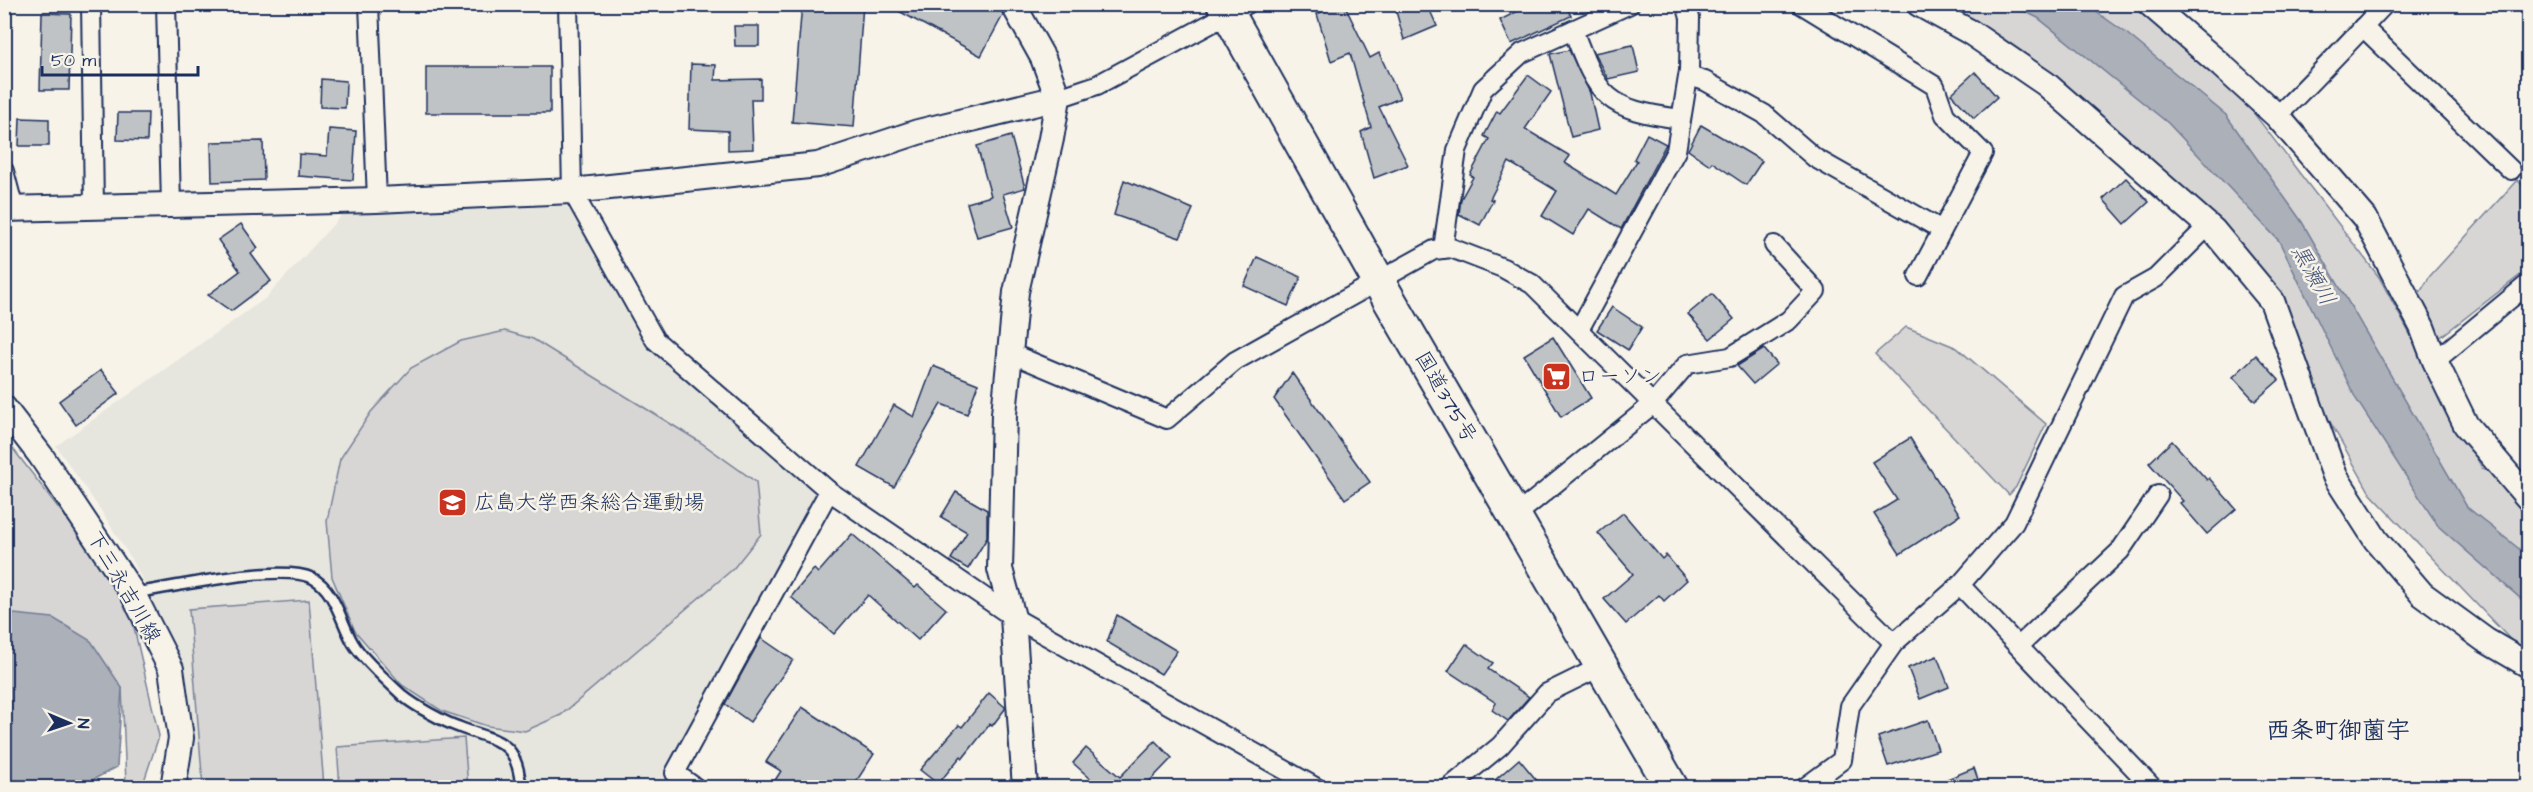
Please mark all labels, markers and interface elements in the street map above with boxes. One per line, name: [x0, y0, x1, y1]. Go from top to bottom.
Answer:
scale bar: [42, 39, 198, 77]
text: 50 m: [51, 48, 96, 73]
water label: 黒瀬川: [2283, 239, 2343, 311]
street label: 国道375号: [1408, 346, 1484, 448]
supermarket icon: ローソン: [1541, 360, 1573, 392]
place label: ローソン: [1578, 362, 1662, 391]
school or university icon: 広島大学西条総合運動場: [437, 486, 469, 518]
place label: 広島大学西条総合運動場: [474, 488, 705, 517]
street label: 下三永吉川線: [80, 525, 168, 649]
north arrow: [39, 693, 99, 753]
district label: 西条町御薗宇: [2266, 714, 2410, 748]
text: N: [72, 718, 94, 729]

